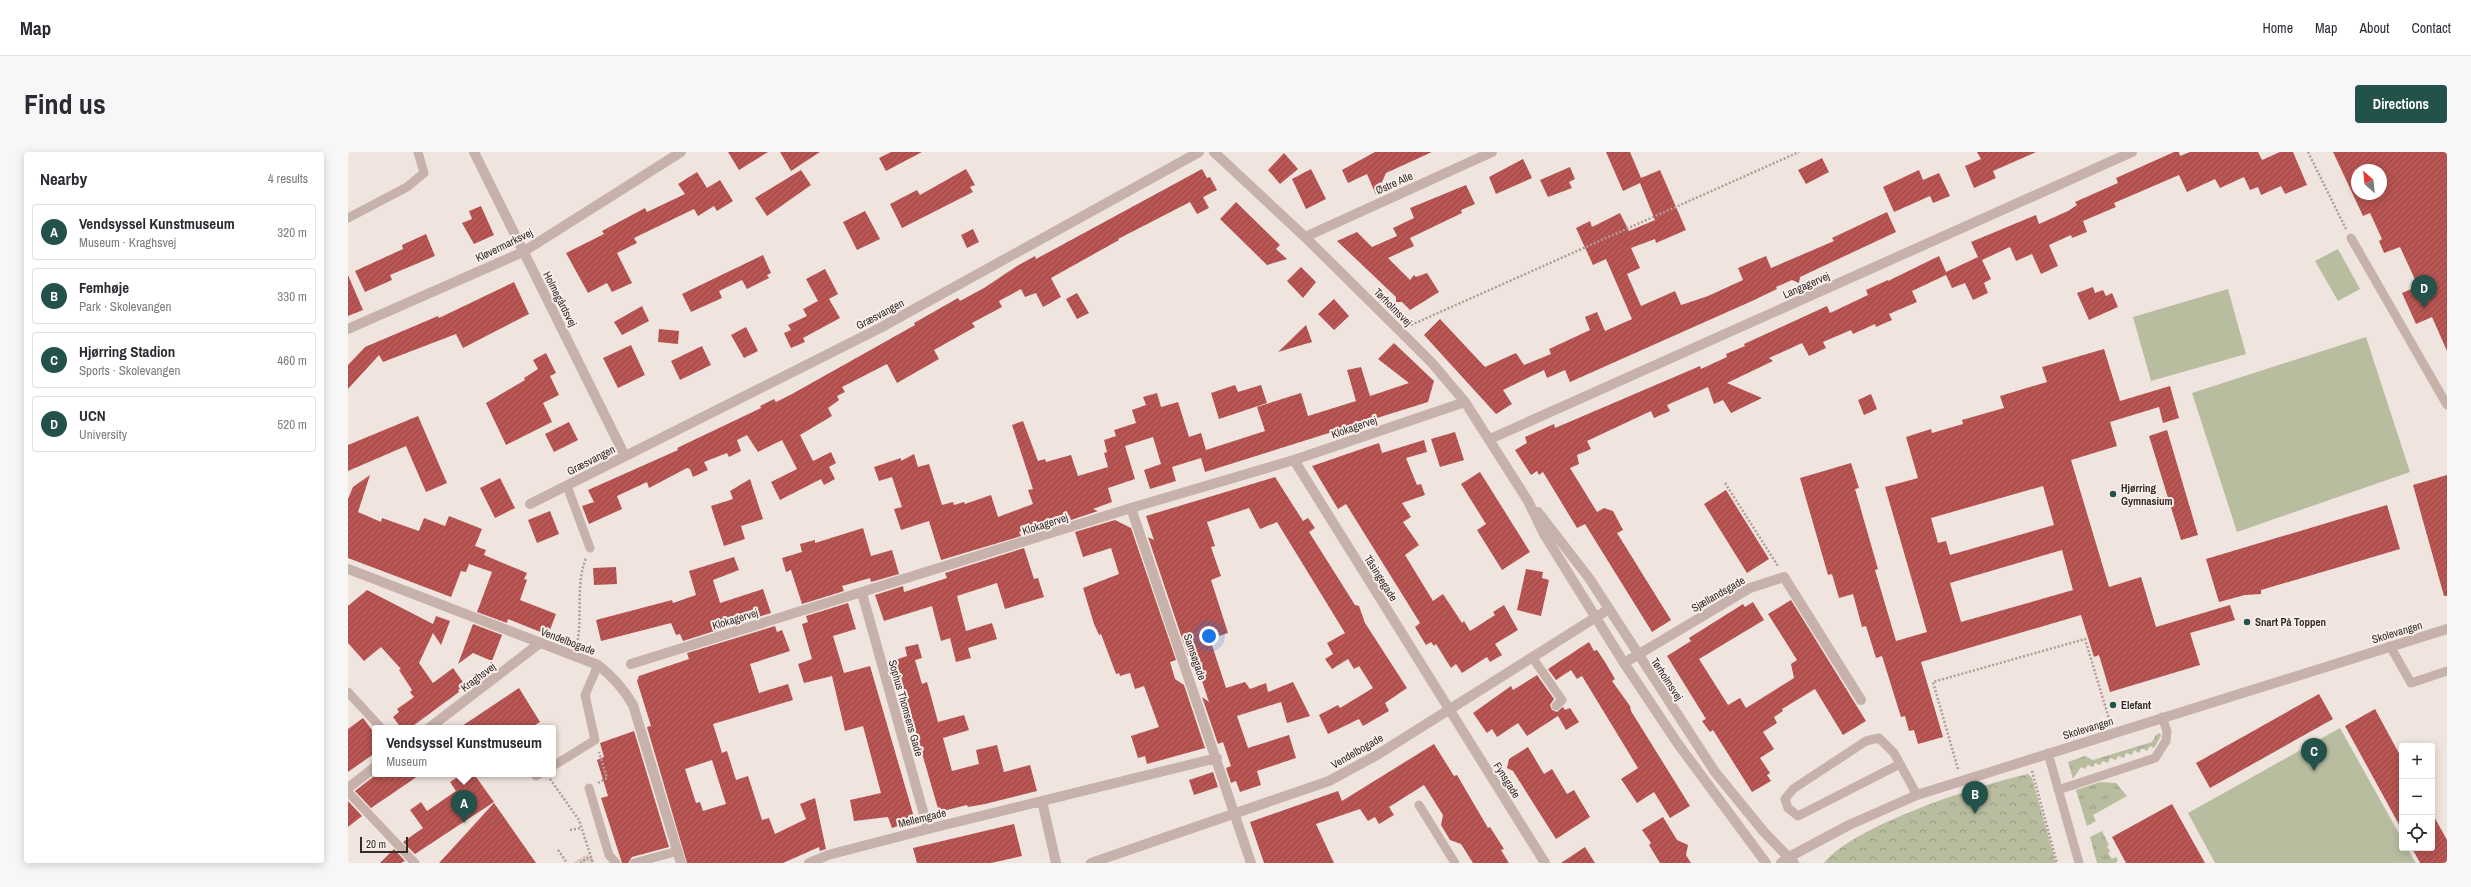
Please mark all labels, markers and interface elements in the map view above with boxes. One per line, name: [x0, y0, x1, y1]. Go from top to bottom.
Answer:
text: Map: [20, 15, 51, 41]
text: Home: [2262, 19, 2293, 37]
text: Map: [2315, 19, 2337, 37]
text: About: [2359, 19, 2389, 37]
text: Contact: [2411, 19, 2451, 37]
text: Find us: [24, 85, 106, 123]
button: Directions: [2355, 85, 2447, 123]
north arrow: [2351, 164, 2387, 200]
text: Nearby: [40, 167, 87, 190]
street label: Østre Alle: [1373, 169, 1415, 197]
text: 4 results: [268, 170, 308, 187]
text: Vendsyssel Kunstmuseum: [79, 213, 235, 234]
text: A: [50, 224, 58, 241]
text: 320 m: [277, 224, 307, 241]
street label: Kløvermarksvej: [473, 225, 535, 265]
text: Museum · Kraghsvej: [79, 234, 176, 251]
street label: Holmegårdsvej: [540, 269, 580, 329]
street label: Langagervej: [1780, 269, 1832, 301]
pin: D: [2411, 275, 2437, 308]
text: Femhøje: [79, 277, 129, 298]
street label: Tørholmsvej: [1371, 285, 1415, 329]
text: B: [50, 288, 58, 305]
text: 330 m: [277, 288, 307, 305]
street label: Græsvangen: [854, 296, 906, 332]
text: Park · Skolevangen: [79, 298, 171, 315]
text: Hjørring Stadion: [79, 341, 175, 362]
text: C: [50, 352, 58, 369]
text: 460 m: [277, 352, 307, 369]
text: Sports · Skolevangen: [79, 362, 180, 379]
text: UCN: [79, 405, 106, 426]
street label: Klokagervej: [1329, 413, 1379, 441]
text: D: [50, 416, 58, 433]
text: 520 m: [277, 416, 307, 433]
text: University: [79, 426, 127, 443]
street label: Græsvangen: [565, 442, 617, 478]
place label: Hjørring Gymnasium: [2121, 481, 2173, 508]
marker: Hjørring Gymnasium: [2108, 489, 2118, 499]
street label: Klokagervej: [1020, 510, 1070, 538]
street label: Tåsingegade: [1361, 552, 1401, 604]
street label: Sjællandsgade: [1689, 573, 1747, 615]
street label: Klokagervej: [710, 605, 760, 633]
place label: Snart På Toppen: [2255, 615, 2326, 629]
marker: Snart På Toppen: [2242, 617, 2252, 627]
street label: Skolevangen: [2370, 618, 2424, 646]
street label: Vendelbogade: [539, 624, 597, 658]
your location: [1199, 626, 1219, 646]
street label: Samsøgade: [1181, 632, 1209, 682]
street label: Tørholmsvej: [1648, 655, 1686, 703]
street label: Sophus Thomsens Gade: [886, 658, 926, 758]
street label: Kraghsvej: [458, 659, 498, 695]
place label: Elefant: [2121, 698, 2151, 712]
marker: Elefant: [2108, 700, 2118, 710]
street label: Skolevangen: [2061, 714, 2115, 742]
popup: [372, 725, 556, 777]
street label: Vendelbogade: [1329, 731, 1385, 771]
text: Vendsyssel Kunstmuseum: [386, 732, 542, 753]
pin: C: [2301, 738, 2327, 771]
map controls: [2399, 743, 2435, 851]
button: +: [2399, 743, 2435, 779]
text: Museum: [386, 753, 427, 770]
street label: Fynsgade: [1491, 759, 1523, 801]
button: −: [2399, 779, 2435, 815]
pin: B: [1962, 781, 1988, 814]
pin: A: [451, 790, 477, 823]
street label: Mellemgade: [896, 805, 948, 831]
button: locate: [2399, 815, 2435, 851]
scale bar: [360, 835, 408, 854]
text: 20 m: [366, 837, 386, 851]

